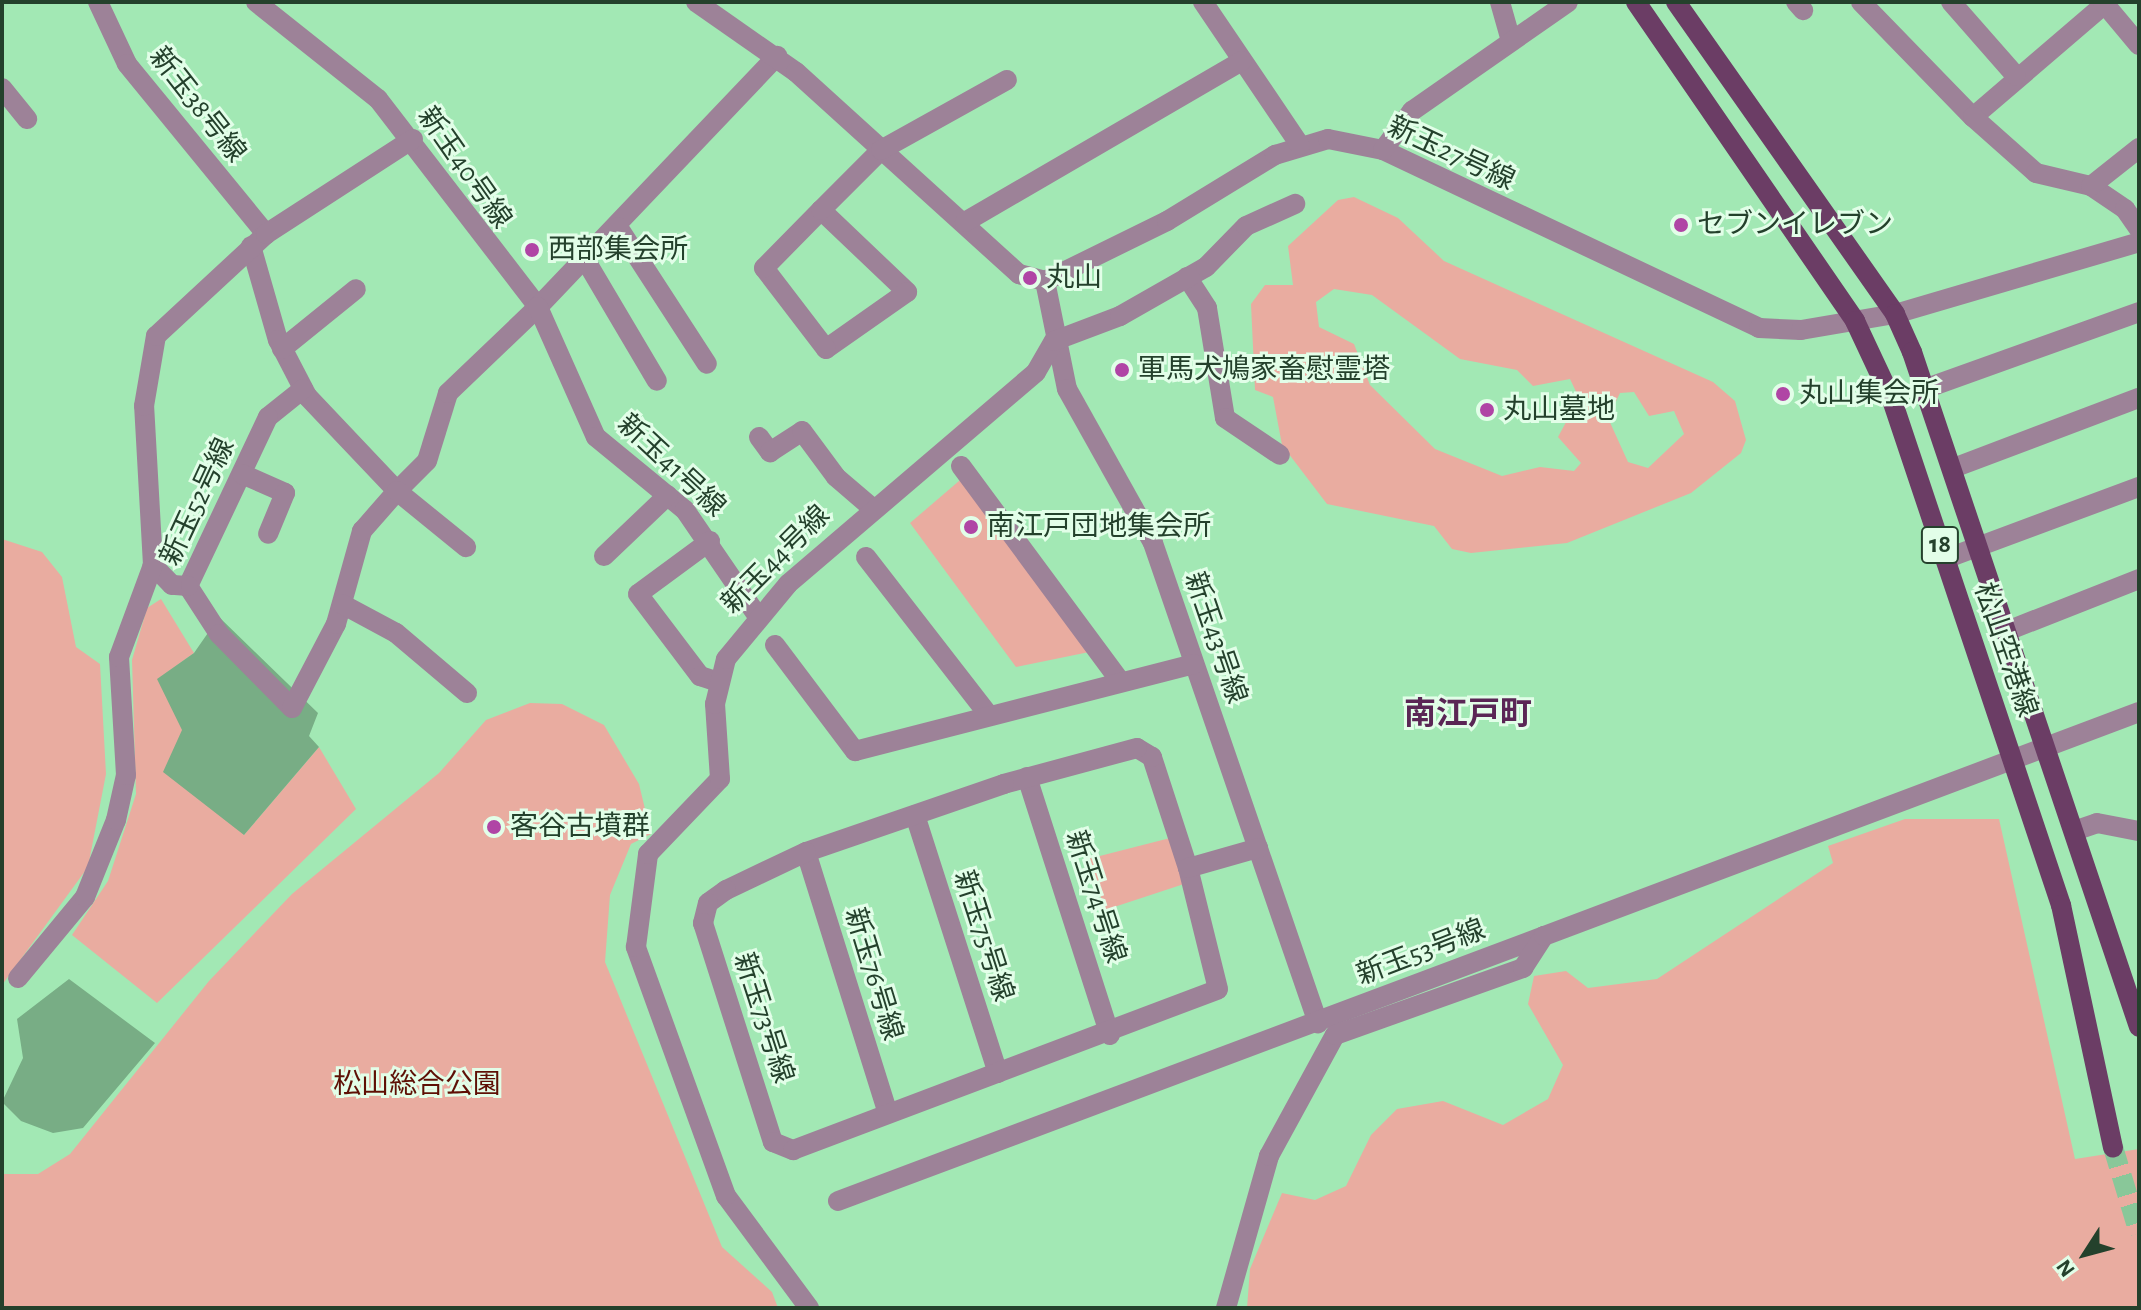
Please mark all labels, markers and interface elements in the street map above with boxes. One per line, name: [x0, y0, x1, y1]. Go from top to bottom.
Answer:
street label: 新玉38号線: [142, 41, 252, 169]
street label: 新玉40号線: [410, 101, 518, 235]
street label: 新玉27号線: [1382, 110, 1520, 198]
place label: セブンイレブン: [1697, 208, 1893, 242]
marker: セブンイレブン: [1672, 216, 1690, 234]
place label: 西部集会所: [548, 233, 688, 267]
marker: 西部集会所: [523, 241, 541, 259]
place label: 丸山: [1046, 261, 1102, 295]
marker: 丸山: [1021, 269, 1039, 287]
place label: 軍馬犬鳩家畜慰霊塔: [1138, 353, 1390, 387]
marker: 軍馬犬鳩家畜慰霊塔: [1113, 361, 1131, 379]
place label: 丸山集会所: [1799, 377, 1939, 411]
marker: 丸山集会所: [1774, 385, 1792, 403]
place label: 丸山墓地: [1503, 393, 1615, 427]
marker: 丸山墓地: [1478, 401, 1496, 419]
street label: 新玉41号線: [610, 408, 732, 524]
street label: 新玉52号線: [154, 433, 242, 571]
street label: 新玉44号線: [715, 499, 837, 621]
place label: 南江戸団地集会所: [987, 510, 1211, 544]
marker: 南江戸団地集会所: [962, 518, 980, 536]
road number: 18: [1920, 523, 1960, 567]
street label: 新玉43号線: [1177, 568, 1253, 708]
street label: 松山空港線: [1966, 578, 2044, 722]
district label: 南江戸町: [1404, 695, 1532, 733]
place label: 客谷古墳群: [510, 810, 650, 844]
marker: 客谷古墳群: [485, 818, 503, 836]
street label: 新玉74号線: [1058, 827, 1132, 967]
street label: 新玉75号線: [946, 866, 1020, 1006]
street label: 新玉76号線: [837, 904, 909, 1044]
street label: 新玉53号線: [1352, 913, 1490, 993]
street label: 新玉73号線: [726, 949, 800, 1087]
park label: 松山総合公園: [333, 1068, 501, 1102]
north arrow: [2045, 1214, 2125, 1294]
text: N: [2052, 1255, 2079, 1281]

